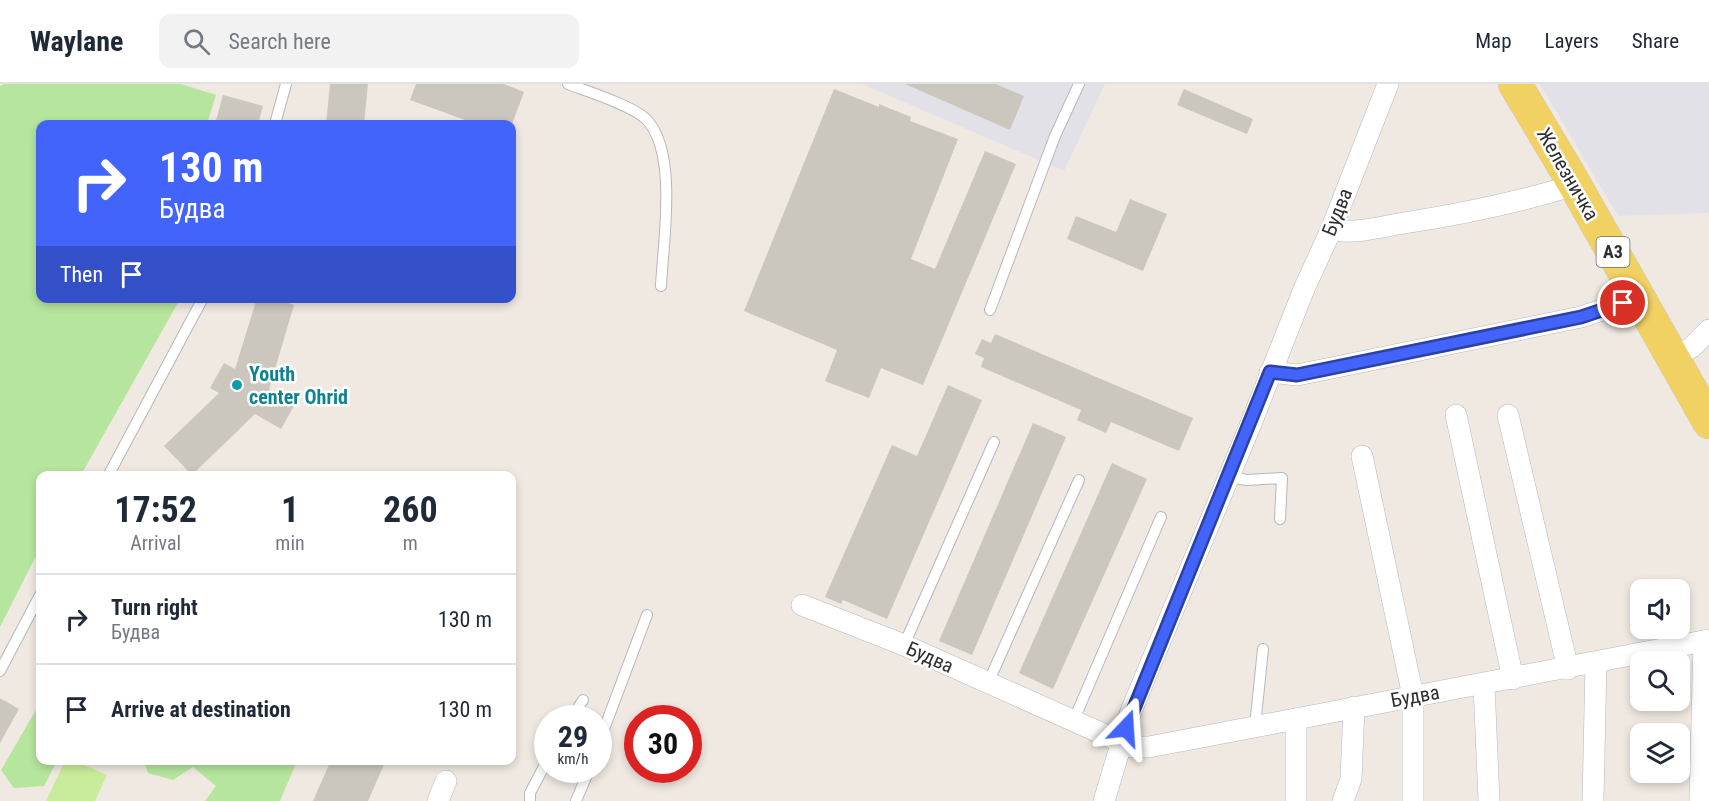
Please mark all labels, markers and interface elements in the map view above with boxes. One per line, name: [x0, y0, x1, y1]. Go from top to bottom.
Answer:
search box: [159, 14, 579, 68]
text: Waylane: [30, 25, 123, 58]
icon: search: [180, 25, 213, 58]
text: Search here: [228, 29, 331, 54]
text: Map: [1475, 29, 1512, 53]
text: Layers: [1545, 29, 1599, 53]
text: Share: [1632, 29, 1679, 53]
street label: Железничка: [1532, 124, 1604, 224]
text: 130 m: [159, 143, 264, 192]
icon: right: [60, 144, 138, 222]
street label: Будва: [1317, 185, 1357, 239]
text: Будва: [159, 193, 225, 225]
road number: A3: [1596, 237, 1630, 267]
icon: arrive: [115, 258, 148, 291]
text: Then: [60, 262, 103, 287]
pin: [1597, 277, 1648, 328]
icon: arrive: [1606, 286, 1639, 319]
place label: Youth center Ohrid: [249, 362, 348, 409]
marker: Youth center Ohrid: [230, 378, 244, 392]
text: 17:52: [114, 489, 197, 531]
text: 1: [281, 489, 299, 531]
text: 260: [383, 489, 438, 531]
text: Arrival: [130, 531, 181, 555]
text: min: [275, 531, 305, 555]
text: m: [403, 531, 418, 555]
map controls: [1630, 579, 1690, 783]
button: sound: [1630, 579, 1690, 639]
text: Turn right: [111, 595, 198, 620]
icon: right: [60, 603, 93, 636]
text: 130 m: [438, 607, 492, 632]
text: Будва: [111, 620, 160, 644]
street label: Будва: [903, 636, 957, 678]
button: search: [1630, 651, 1690, 711]
street label: Будва: [1389, 680, 1441, 712]
icon: arrive: [60, 693, 93, 726]
position arrow: [1094, 696, 1158, 760]
text: Arrive at destination: [111, 697, 291, 722]
text: 130 m: [438, 697, 492, 722]
speed limit sign: 30: [624, 705, 702, 783]
text: 29: [558, 719, 588, 754]
button: layers: [1630, 723, 1690, 783]
text: km/h: [558, 750, 588, 768]

